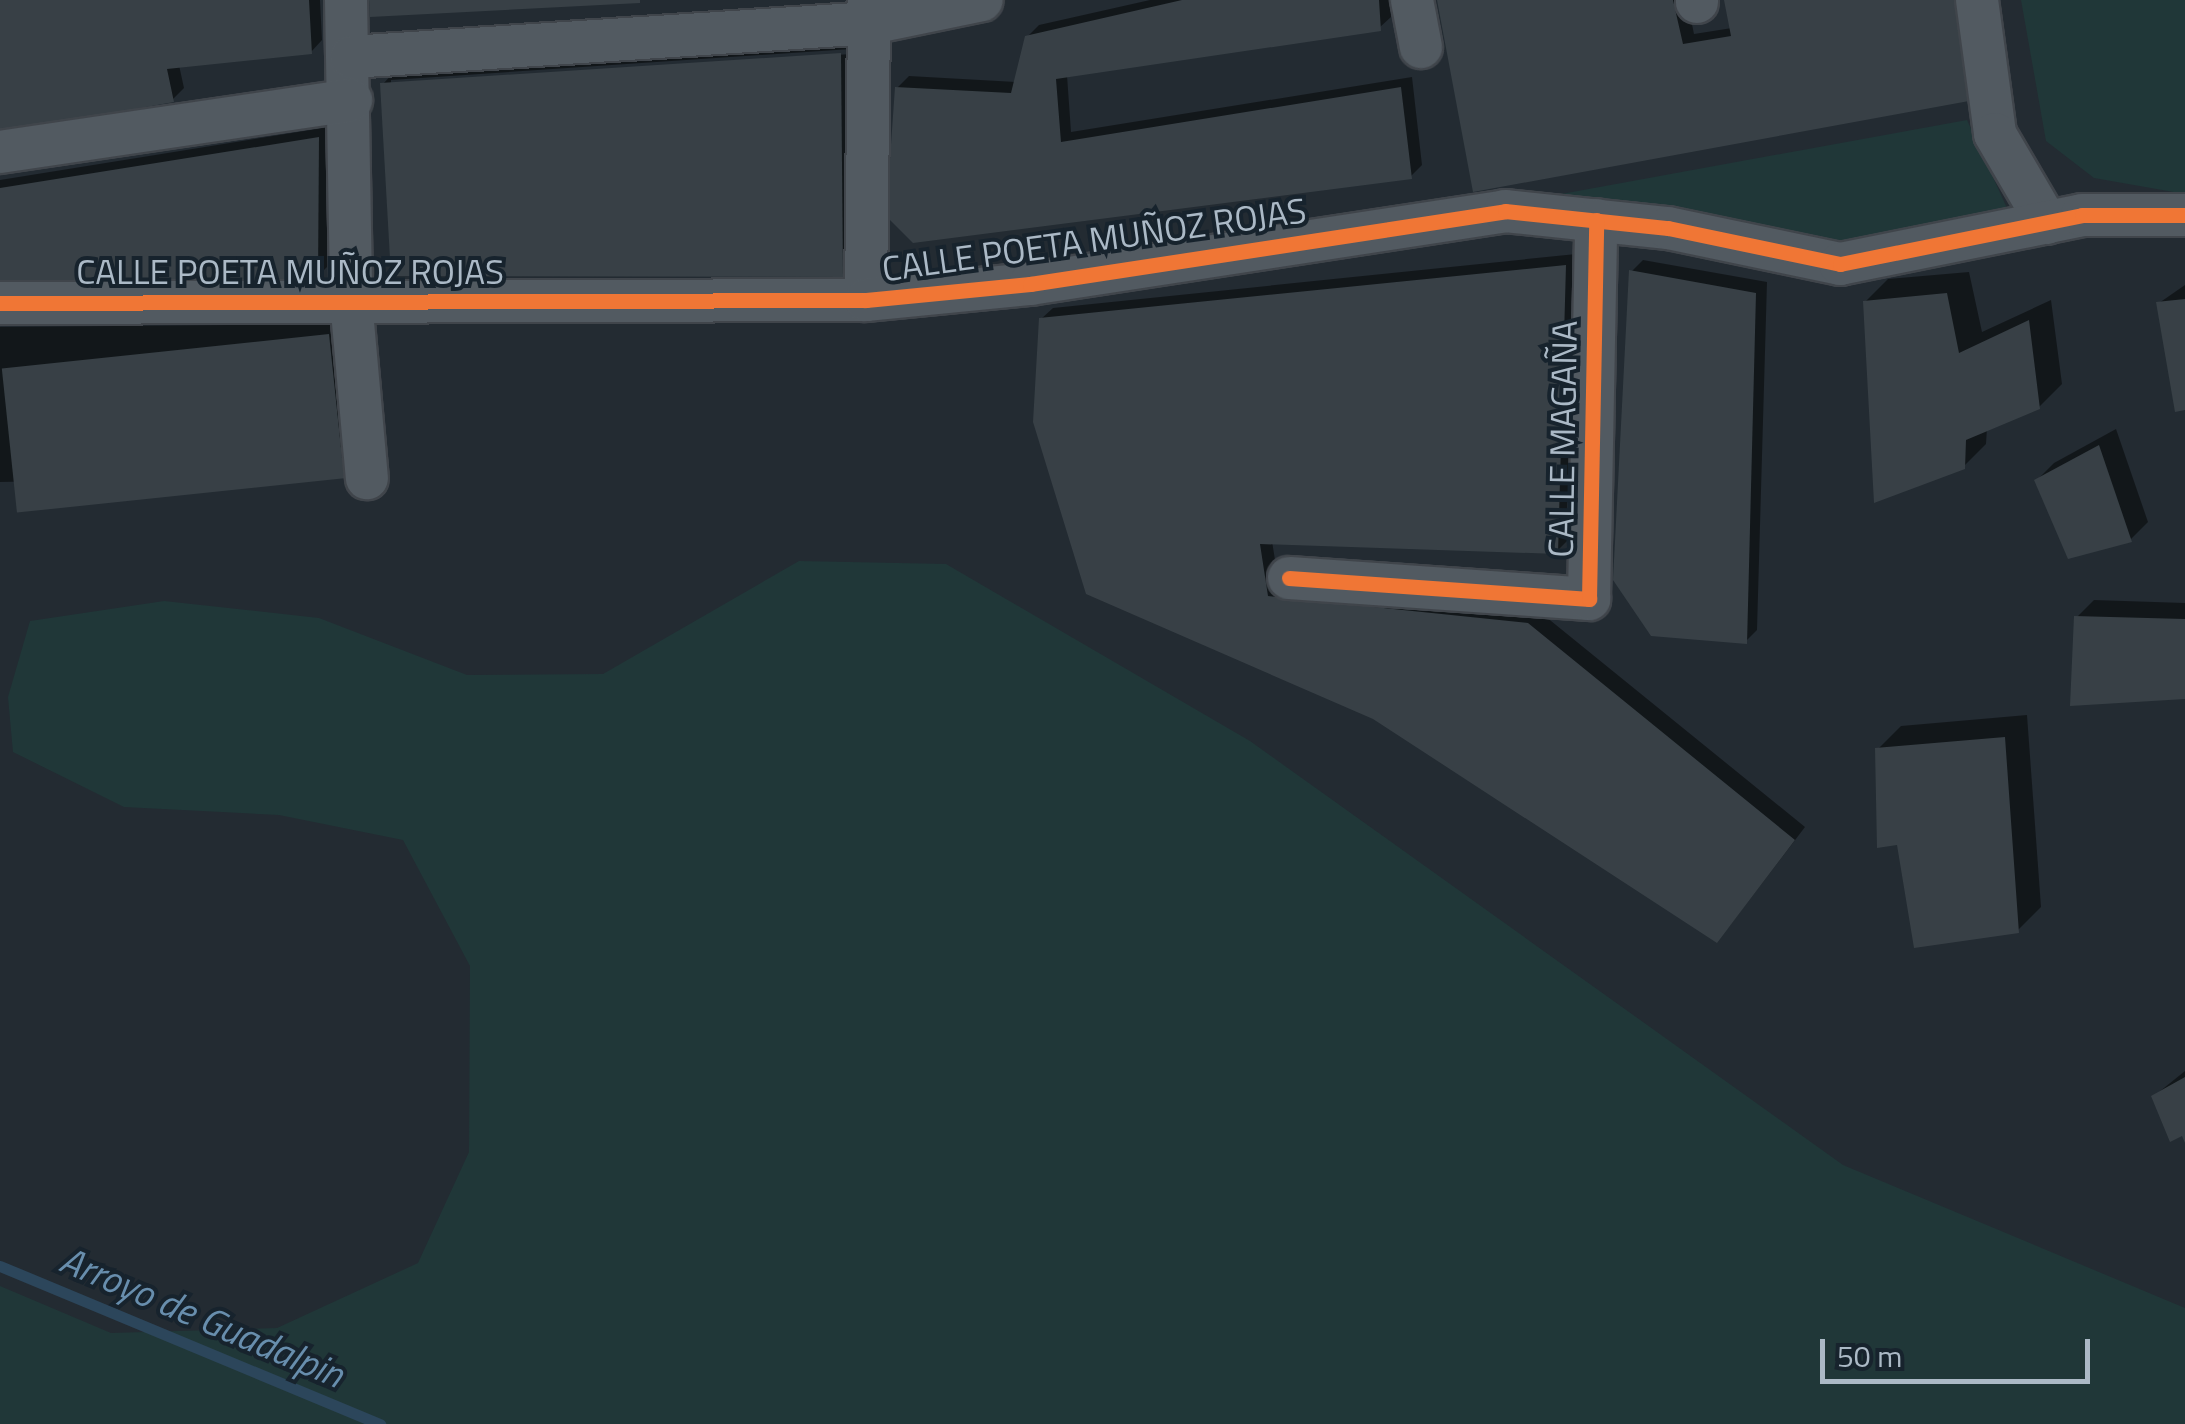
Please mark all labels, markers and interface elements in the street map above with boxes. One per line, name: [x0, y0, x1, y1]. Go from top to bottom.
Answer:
street label: CALLE POETA MUÑOZ ROJAS: [879, 188, 1309, 290]
street label: CALLE POETA MUÑOZ ROJAS: [76, 250, 504, 292]
street label: CALLE MAGAÑA: [1539, 320, 1585, 558]
water label: Arroyo de Guadalpin: [54, 1237, 350, 1397]
scale bar: [1825, 1319, 2095, 1381]
text: 50 m: [1837, 1333, 1902, 1379]

